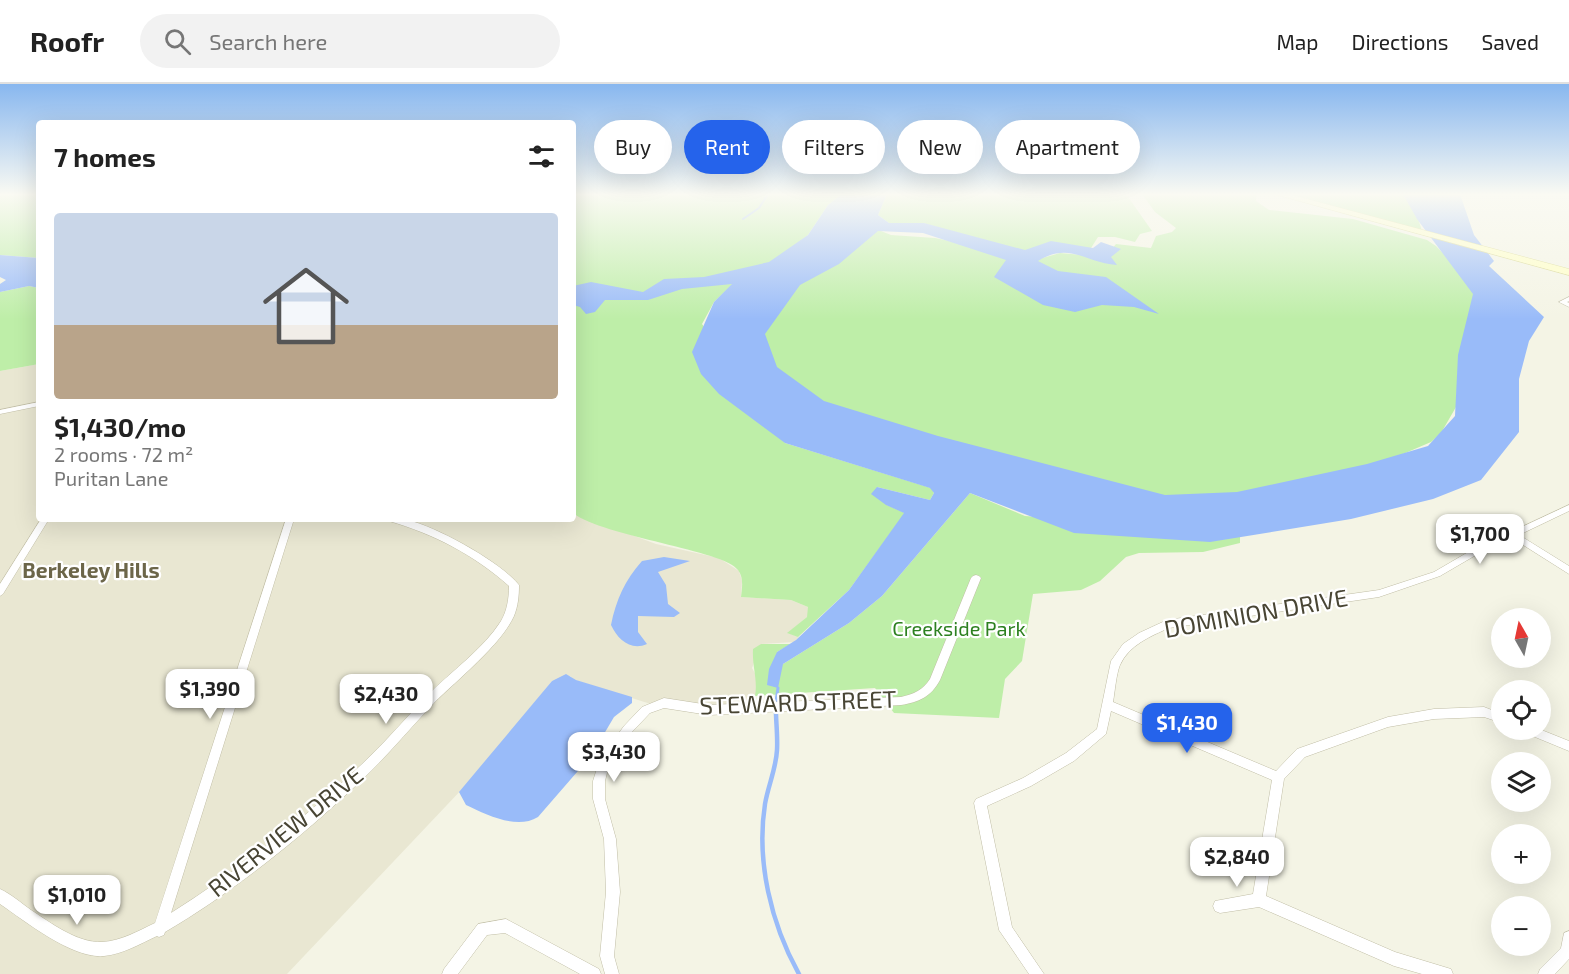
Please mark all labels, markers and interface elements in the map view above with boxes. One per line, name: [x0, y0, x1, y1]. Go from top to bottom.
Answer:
search box: [140, 14, 560, 68]
text: Roofr: [30, 24, 104, 58]
icon: search: [161, 25, 194, 58]
text: Search here: [209, 28, 327, 54]
text: Map: [1276, 29, 1319, 54]
text: Directions: [1352, 29, 1448, 54]
text: Saved: [1481, 29, 1539, 54]
chip: Buy: [594, 120, 672, 174]
chip: Rent: [684, 120, 770, 174]
chip: Filters: [782, 120, 885, 174]
chip: New: [897, 120, 983, 174]
chip: Apartment: [995, 120, 1140, 174]
icon: filters: [525, 140, 558, 173]
text: 7 homes: [54, 141, 156, 172]
icon: home: [252, 252, 360, 360]
text: $1,430/mo: [54, 411, 186, 442]
text: 2 rooms · 72 m²: [54, 442, 193, 466]
text: Puritan Lane: [54, 466, 168, 490]
pin: $1,700: [1431, 514, 1529, 565]
text: $1,700: [1450, 521, 1510, 545]
district label: Berkeley Hills: [22, 557, 160, 583]
street label: DOMINION DRIVE: [1162, 582, 1350, 643]
north arrow: [1491, 608, 1551, 668]
map controls: [1491, 608, 1551, 956]
park label: Creekside Park: [892, 616, 1026, 640]
pin: $1,390: [161, 669, 259, 720]
pin: $2,430: [337, 674, 435, 725]
text: $1,390: [180, 676, 240, 700]
button: locate: [1491, 680, 1551, 740]
text: $2,430: [354, 681, 418, 705]
street label: STEWARD STREET: [699, 684, 897, 719]
pin: $1,430: [1138, 703, 1236, 754]
text: $1,430: [1156, 710, 1218, 734]
pin: $3,430: [565, 732, 663, 783]
text: $3,430: [582, 739, 646, 763]
button: layers: [1491, 752, 1551, 812]
street label: RIVERVIEW DRIVE: [202, 759, 368, 902]
button: +: [1491, 824, 1551, 884]
pin: $2,840: [1188, 837, 1286, 888]
text: $2,840: [1204, 844, 1270, 868]
pin: $1,010: [28, 875, 126, 926]
text: $1,010: [48, 882, 106, 906]
button: −: [1491, 896, 1551, 956]

